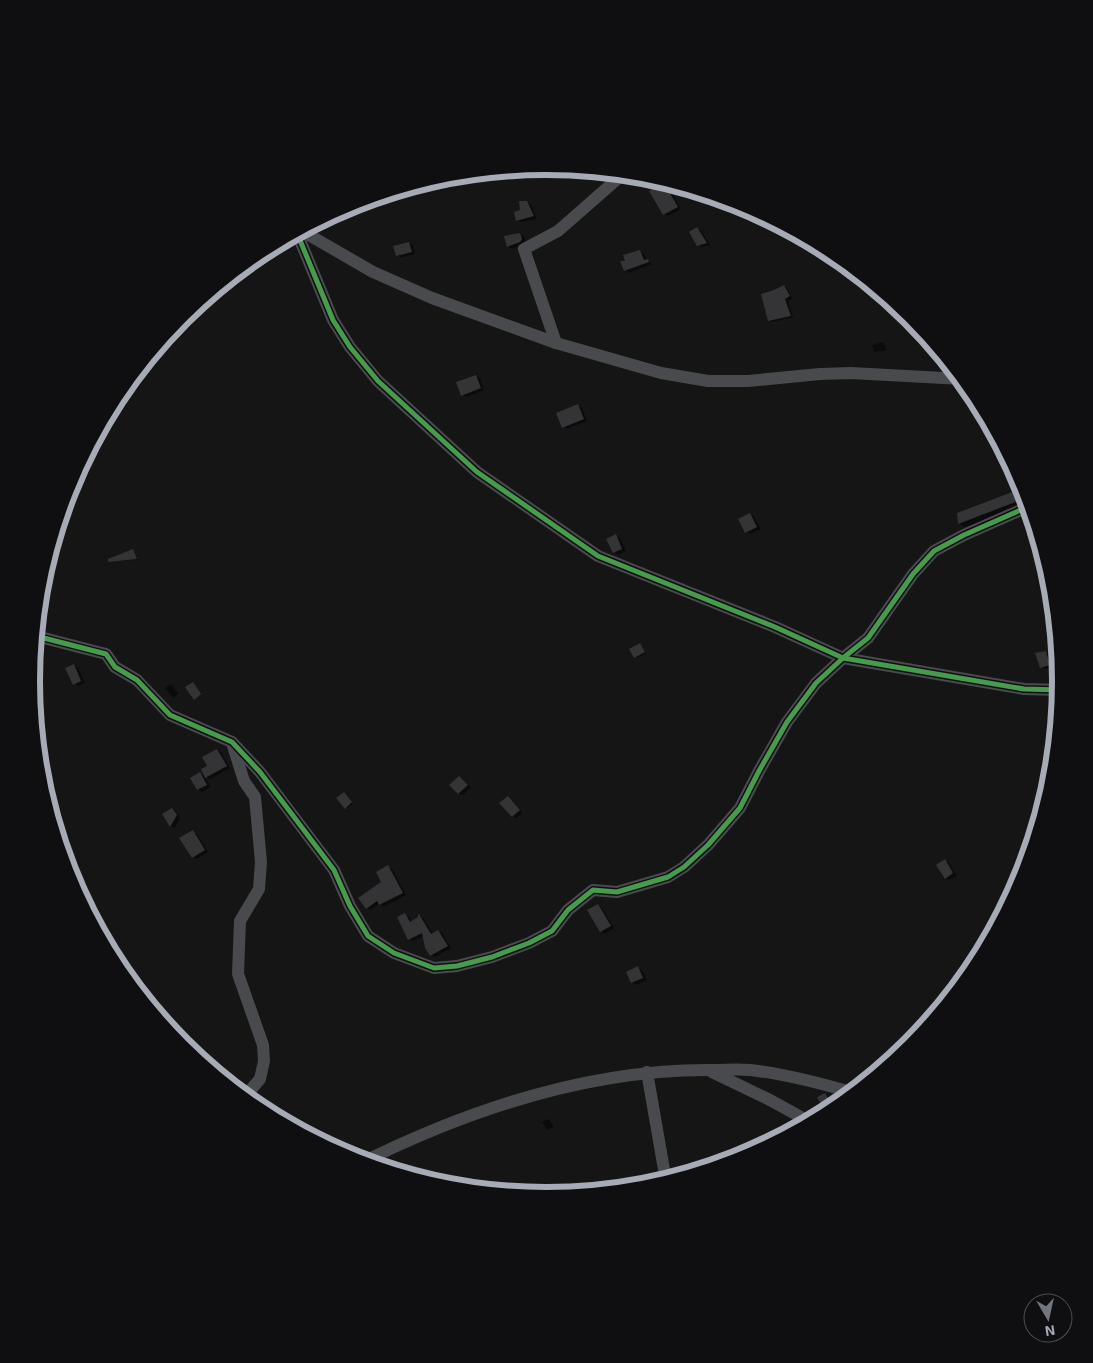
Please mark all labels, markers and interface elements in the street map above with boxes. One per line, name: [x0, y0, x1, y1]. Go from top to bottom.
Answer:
north arrow: [1023, 1293, 1073, 1343]
text: N: [1044, 1322, 1056, 1341]

